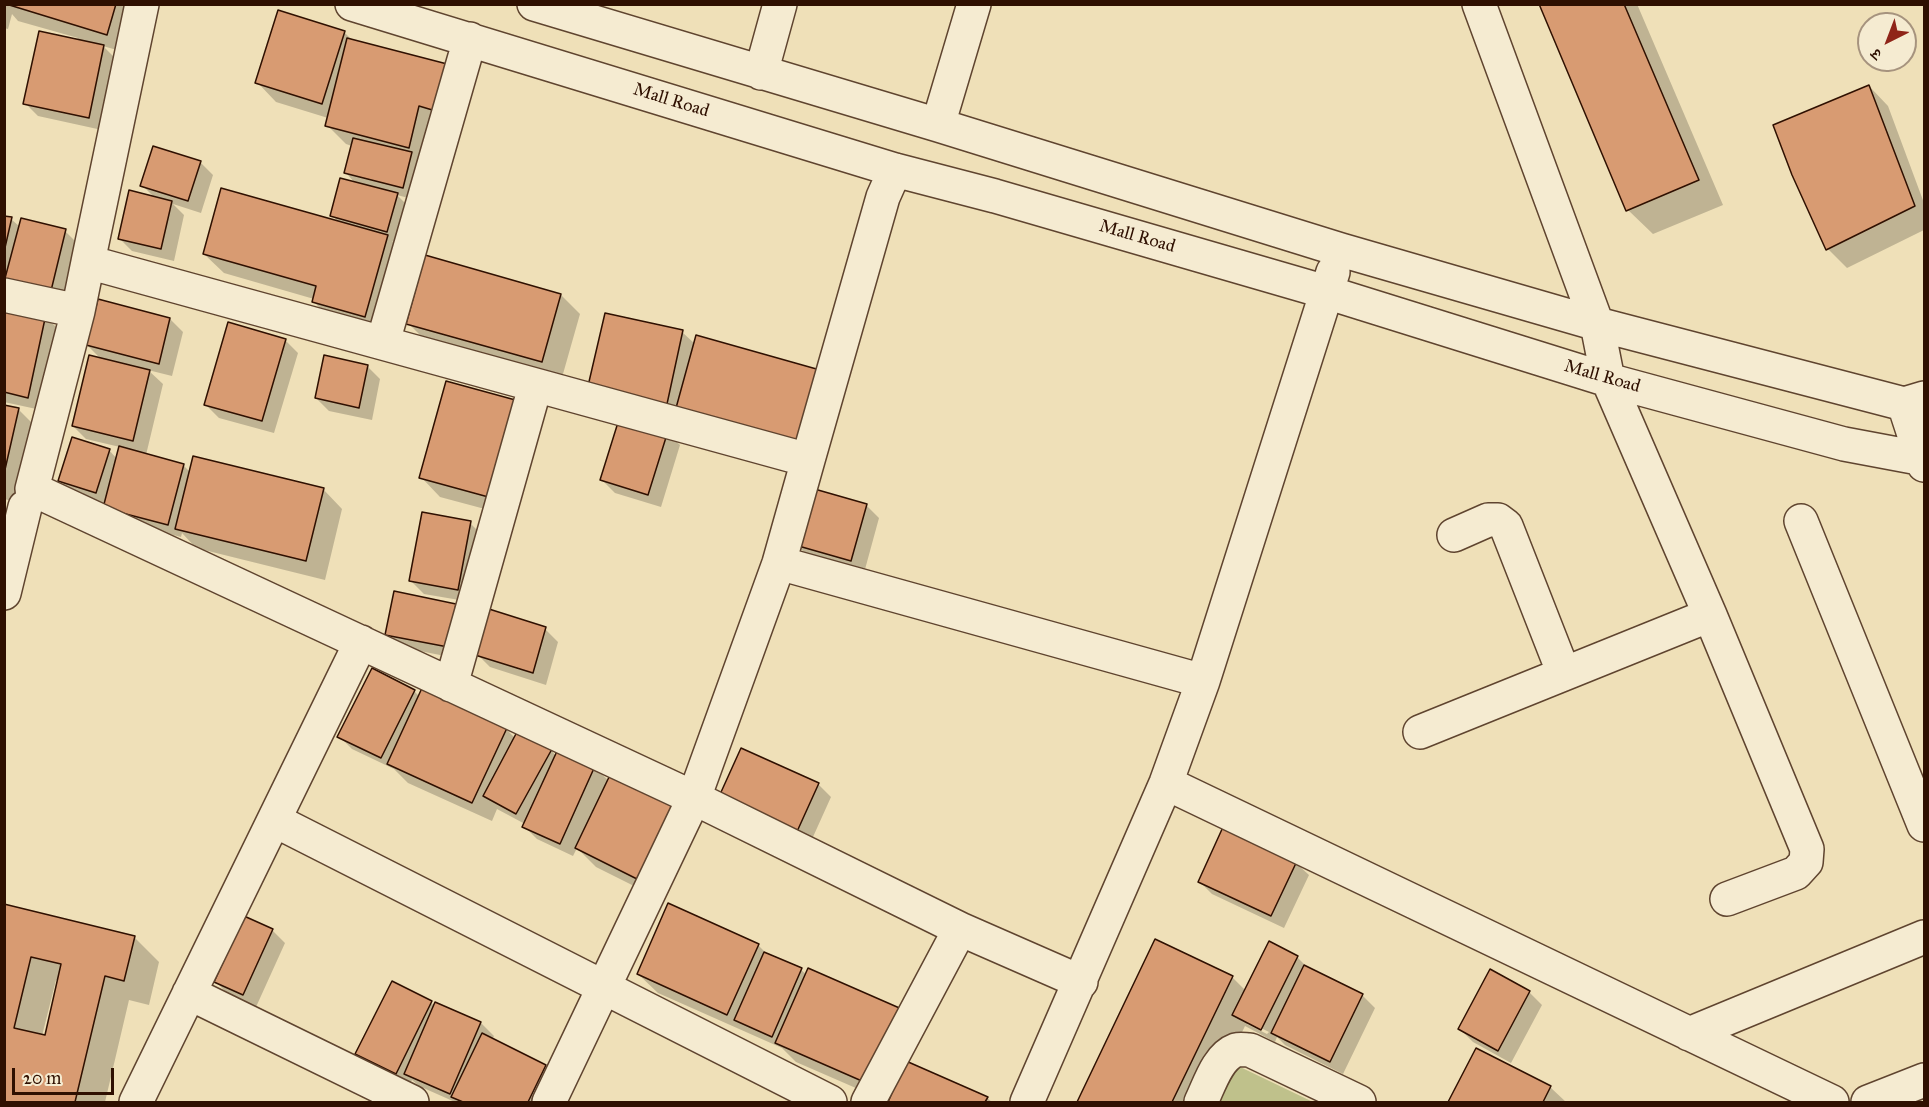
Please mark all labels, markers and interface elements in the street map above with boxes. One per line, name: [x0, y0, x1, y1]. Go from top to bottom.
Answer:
north arrow: [1857, 12, 1917, 72]
text: उ: [1867, 44, 1885, 64]
street label: Mall Road: [630, 79, 712, 123]
street label: Mall Road: [1096, 216, 1178, 258]
street label: Mall Road: [1561, 356, 1643, 398]
scale bar: [15, 1056, 117, 1094]
text: 20 m: [23, 1067, 61, 1089]

